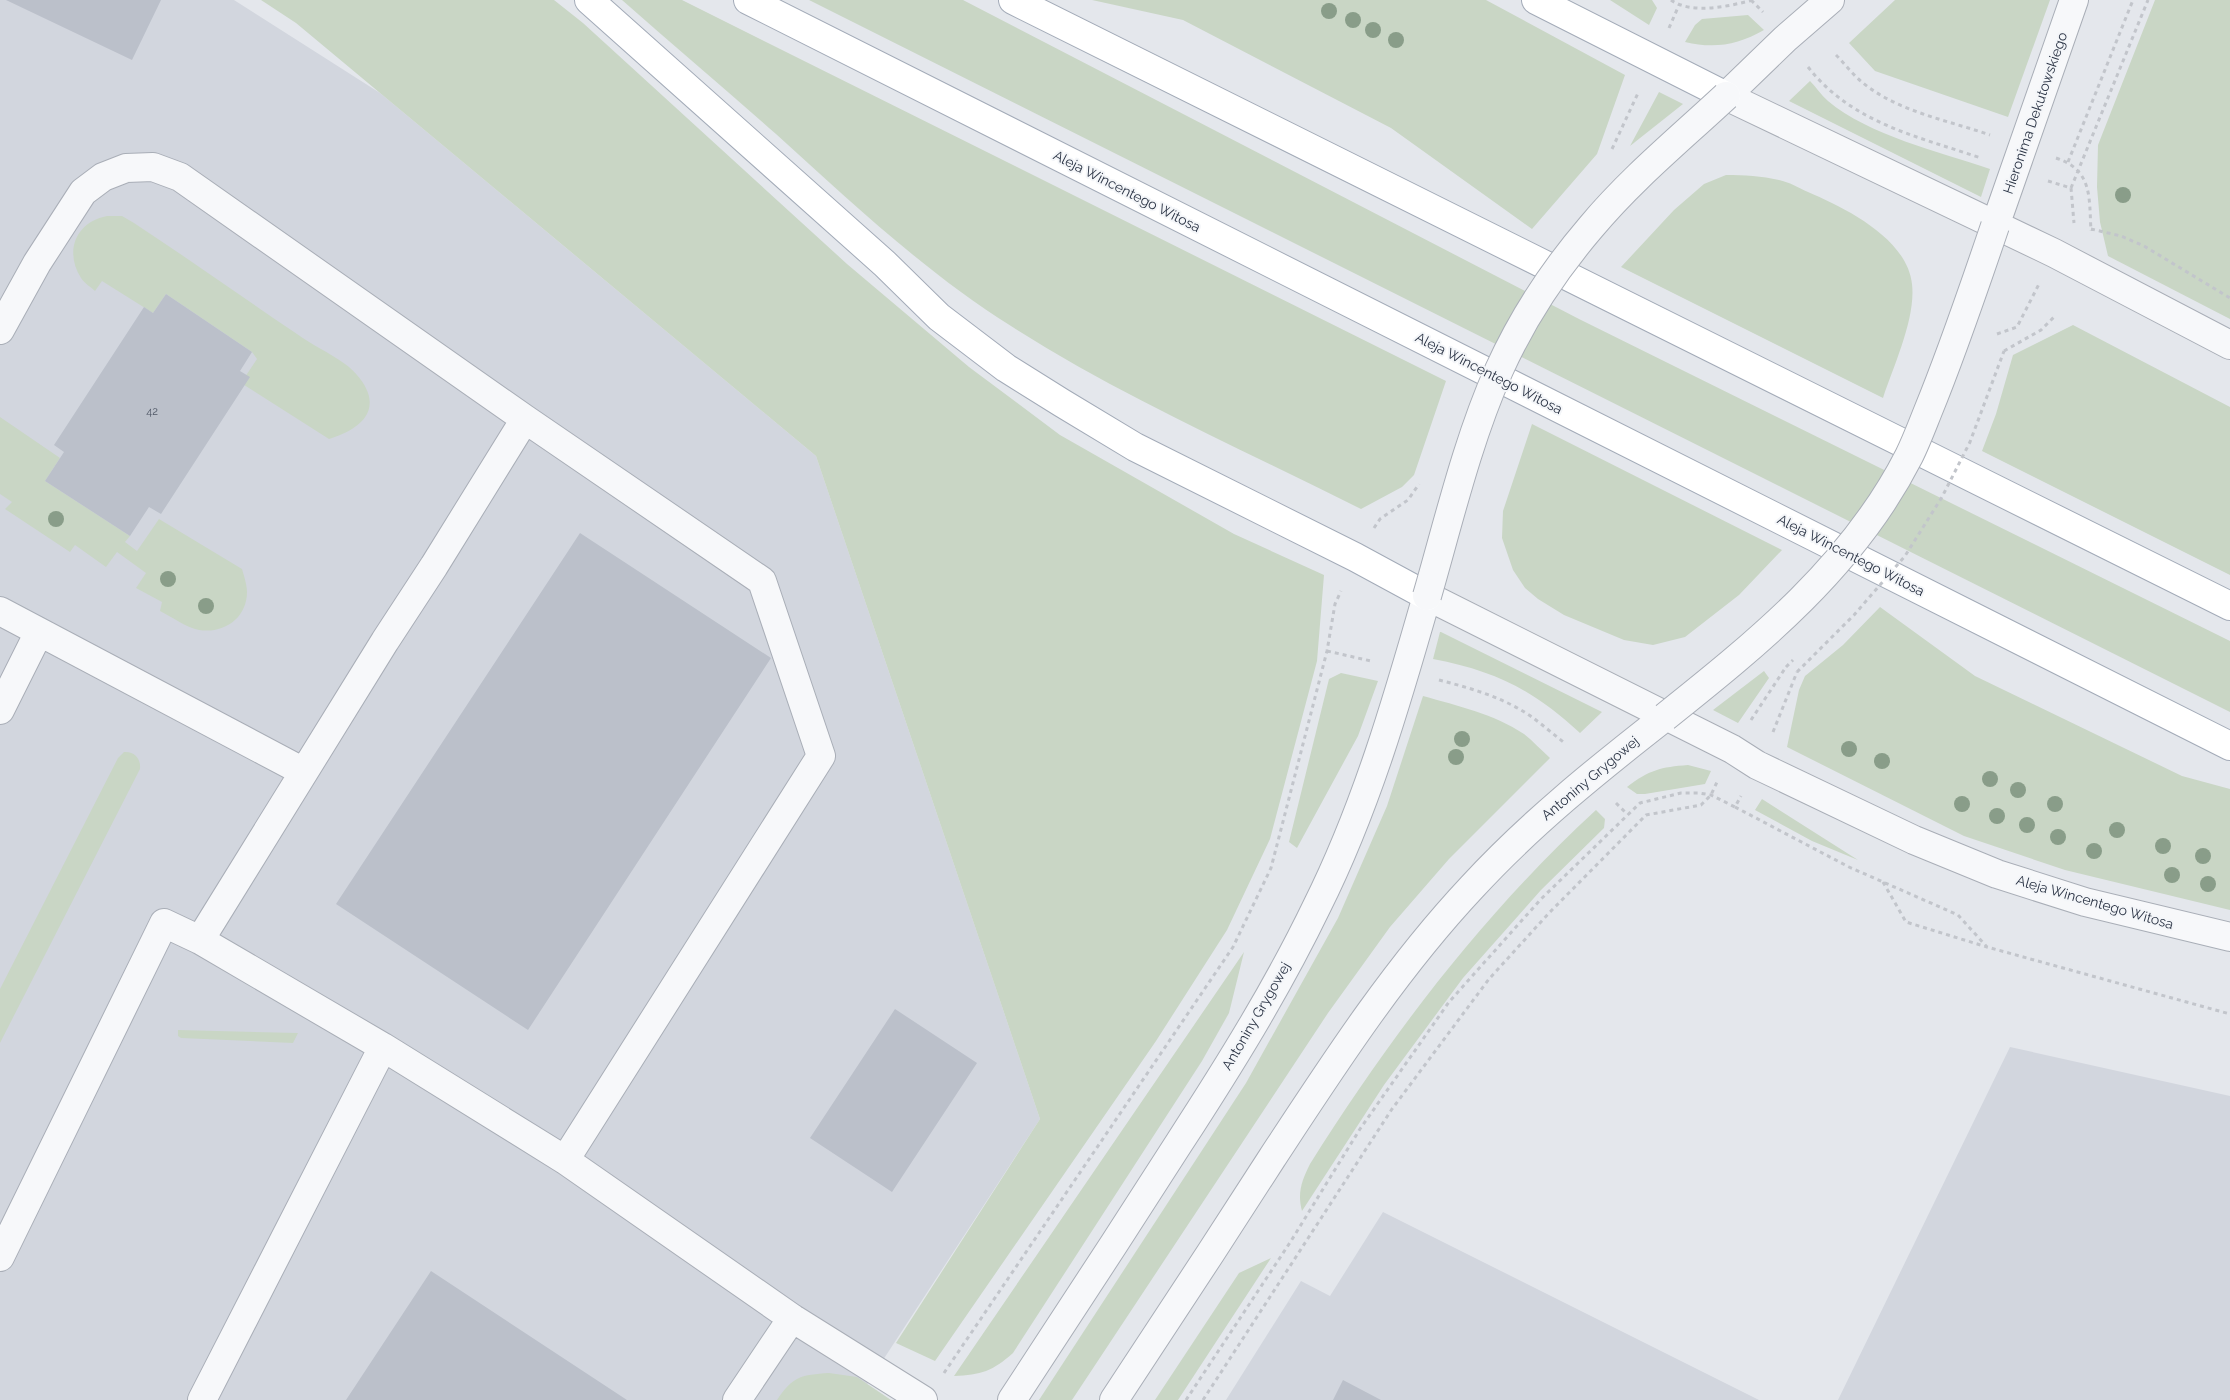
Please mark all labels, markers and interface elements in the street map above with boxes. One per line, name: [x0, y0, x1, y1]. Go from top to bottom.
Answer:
street label: Hieronima Dekutowskiego: [2000, 30, 2070, 196]
street label: Aleja Wincentego Witosa: [1051, 147, 1203, 235]
street label: Aleja Wincentego Witosa: [1413, 329, 1565, 417]
house number: 42: [146, 405, 158, 418]
street label: Aleja Wincentego Witosa: [1775, 511, 1927, 599]
street label: Antoniny Grygowej: [1538, 733, 1642, 823]
street label: Aleja Wincentego Witosa: [2014, 872, 2176, 932]
street label: Antoniny Grygowej: [1219, 959, 1293, 1073]

